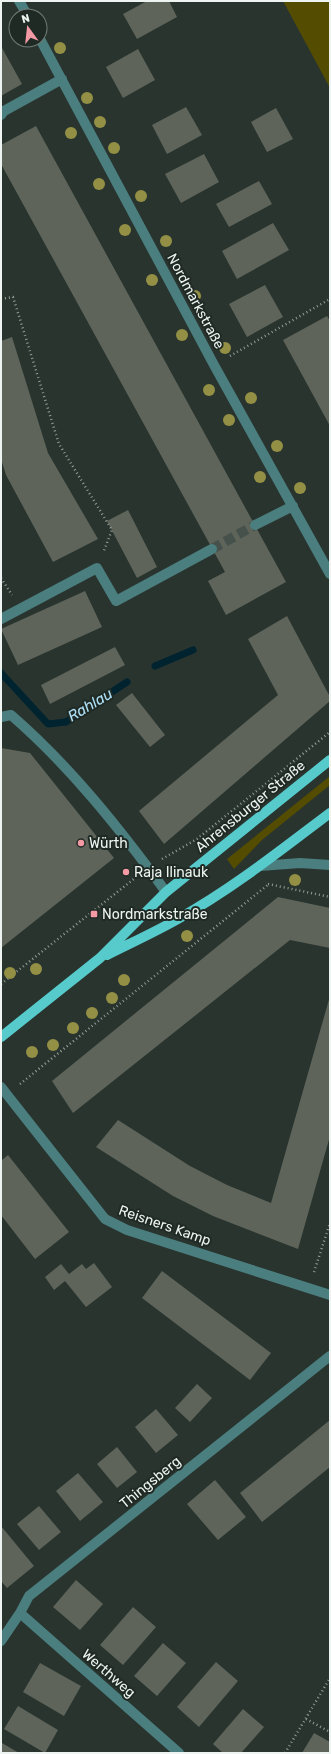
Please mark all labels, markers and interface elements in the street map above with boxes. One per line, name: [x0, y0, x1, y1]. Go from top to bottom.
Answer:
north arrow: [8, 8, 48, 48]
text: N: [20, 11, 31, 26]
street label: Nordmarkstraße: [163, 251, 228, 352]
water label: Rahlau: [64, 685, 116, 725]
street label: Ahrensburger Straße: [192, 757, 309, 856]
place label: Würth: [89, 835, 128, 852]
marker: Würth: [76, 838, 86, 848]
place label: Raja Ilinauk: [134, 864, 209, 881]
marker: Raja Ilinauk: [121, 867, 131, 877]
place label: Nordmarkstraße: [102, 906, 208, 923]
marker: Nordmarkstraße: [89, 909, 99, 919]
street label: Reisners Kamp: [116, 1202, 213, 1249]
street label: Thingsberg: [116, 1453, 184, 1512]
street label: Werthweg: [78, 1646, 139, 1701]

